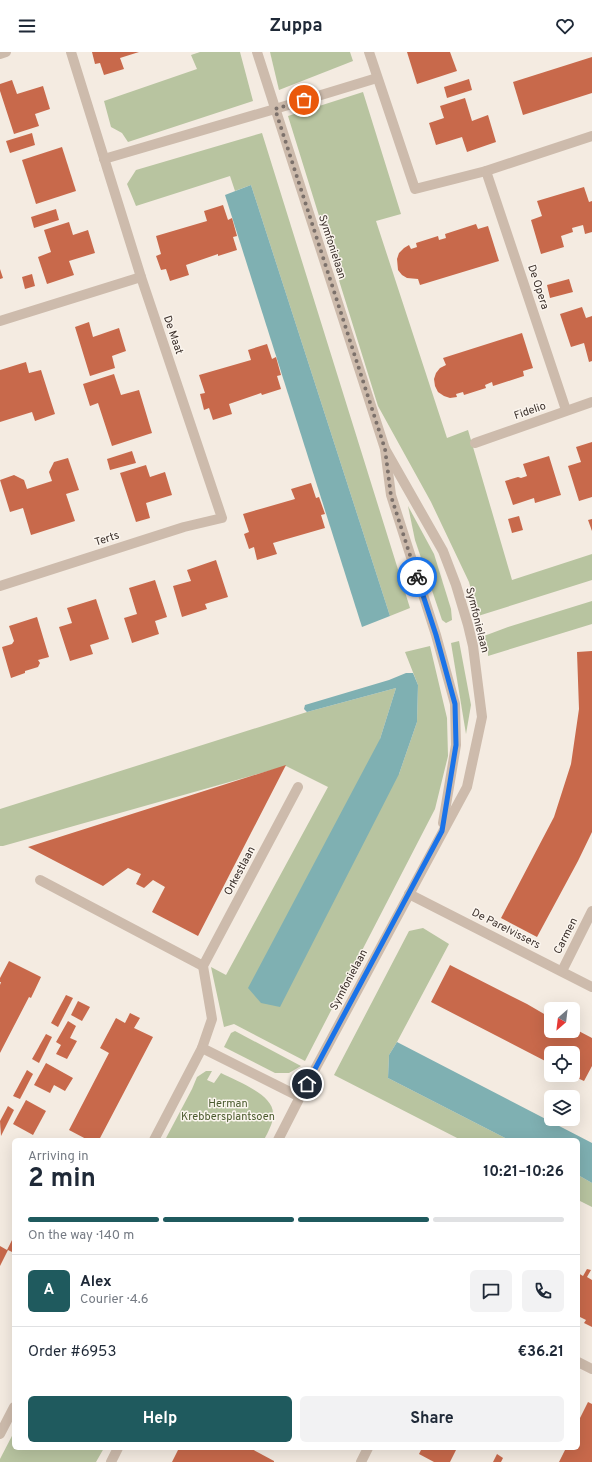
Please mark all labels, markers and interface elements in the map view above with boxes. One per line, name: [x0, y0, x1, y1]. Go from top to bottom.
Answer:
icon: menu: [16, 15, 38, 37]
text: Zuppa: [270, 15, 322, 38]
icon: heart: [554, 15, 576, 37]
pin: [287, 83, 321, 117]
icon: bag: [293, 89, 315, 111]
street label: Symfonielaan: [315, 213, 349, 281]
street label: De Opera: [524, 263, 552, 311]
street label: De Maat: [160, 314, 186, 356]
street label: Fidelio: [512, 399, 548, 423]
street label: Terts: [93, 528, 121, 550]
courier: [397, 557, 437, 597]
icon: bike: [406, 566, 428, 588]
street label: Symfonielaan: [462, 586, 492, 654]
street label: Orkestlaan: [221, 844, 259, 898]
street label: De Parelvissers: [469, 906, 543, 952]
street label: Carmen: [551, 915, 581, 957]
street label: Symfonielaan: [327, 947, 371, 1013]
north arrow: [544, 1002, 580, 1038]
map controls: [544, 1002, 580, 1126]
button: locate: [544, 1046, 580, 1082]
pin: [290, 1067, 324, 1101]
icon: home: [296, 1073, 318, 1095]
button: layers: [544, 1090, 580, 1126]
park label: Herman Krebbersplantsoen: [181, 1097, 275, 1124]
text: Arriving in: [28, 1149, 89, 1165]
text: 2 min: [28, 1163, 96, 1196]
text: 10:21–10:26: [483, 1163, 564, 1182]
text: On the way · 140 m: [28, 1228, 134, 1244]
button: chat: [470, 1270, 512, 1312]
button: phone: [522, 1270, 564, 1312]
text: Alex: [80, 1273, 112, 1292]
text: A: [44, 1281, 54, 1300]
text: Courier · 4.6: [80, 1292, 148, 1308]
text: Order #6953: [28, 1343, 116, 1362]
text: €36.21: [517, 1343, 564, 1362]
button: Help: [28, 1396, 292, 1442]
button: Share: [300, 1396, 564, 1442]

